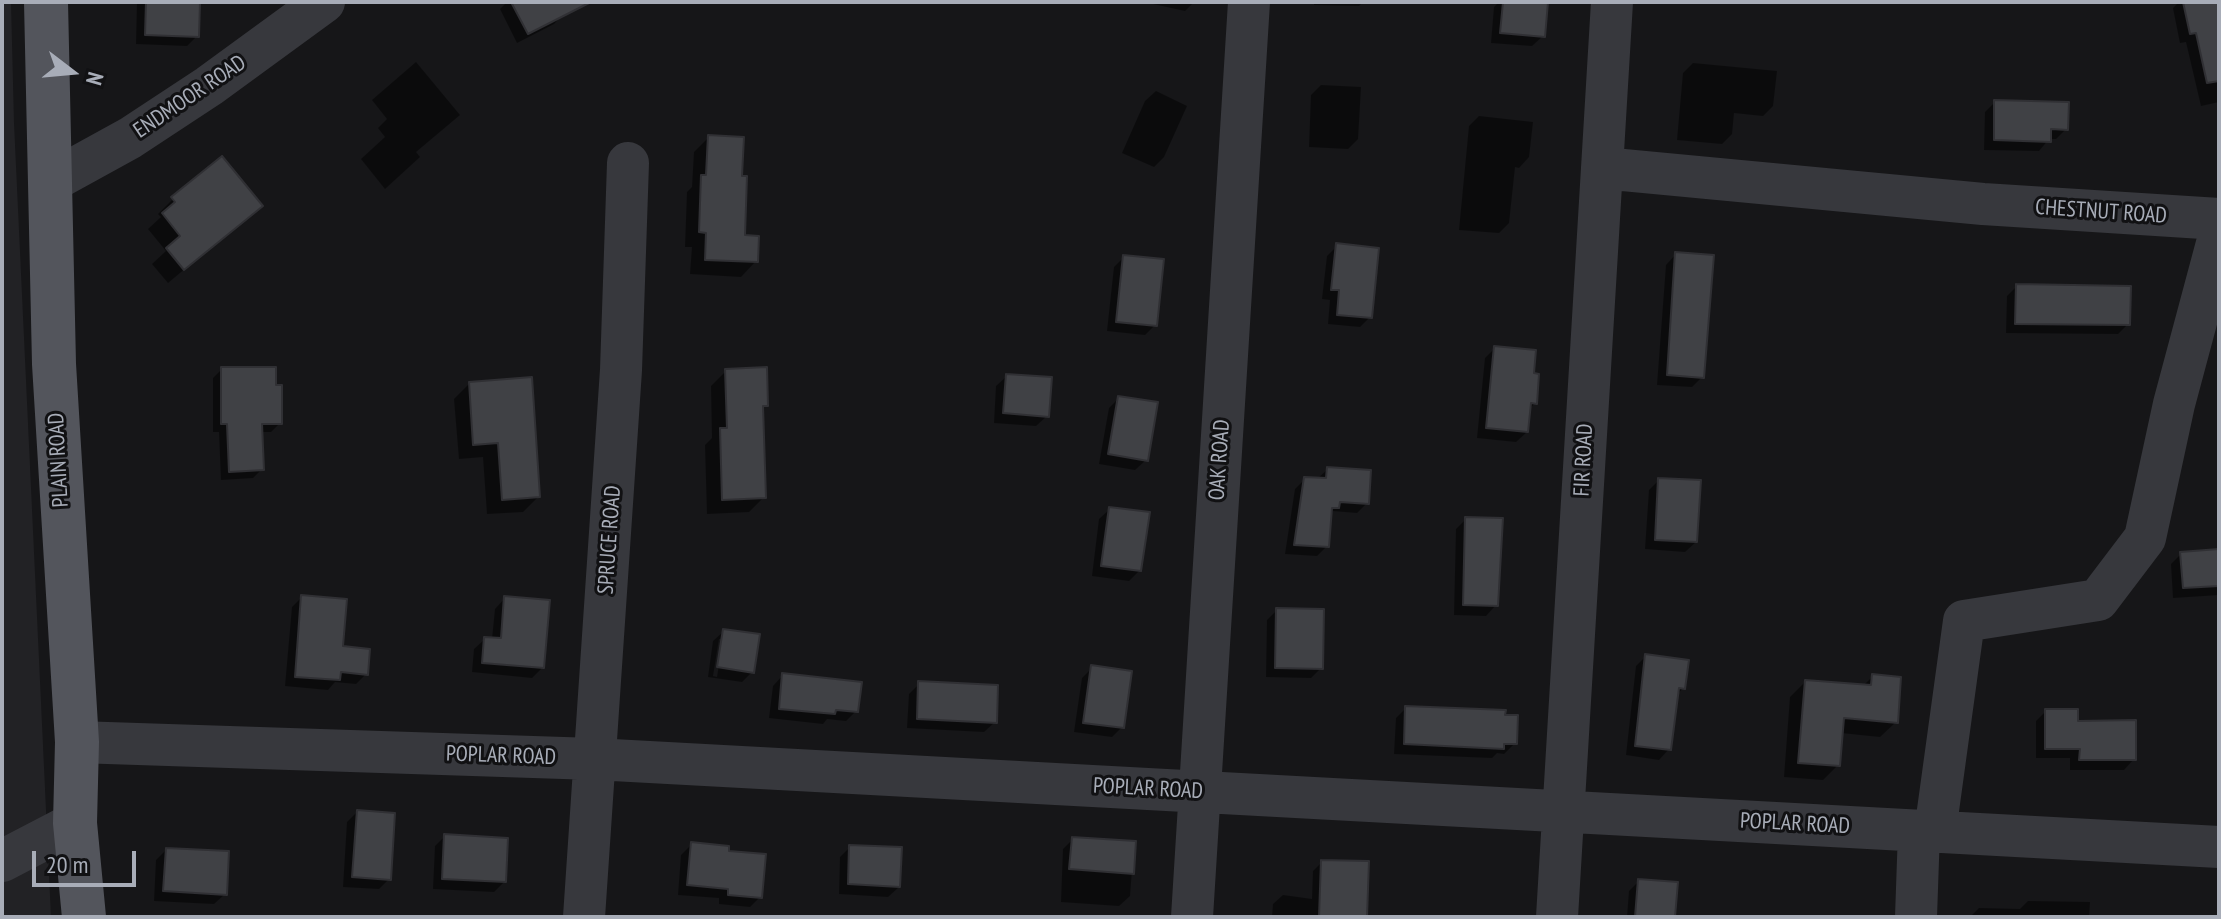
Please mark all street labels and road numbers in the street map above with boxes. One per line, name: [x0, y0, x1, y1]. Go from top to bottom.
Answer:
street label: ENDMOOR ROAD: [129, 50, 251, 144]
street label: CHESTNUT ROAD: [2034, 194, 2168, 230]
street label: PLAIN ROAD: [43, 412, 75, 508]
street label: OAK ROAD: [1204, 419, 1236, 501]
street label: FIR ROAD: [1569, 423, 1599, 497]
street label: SPRUCE ROAD: [593, 485, 627, 595]
street label: POPLAR ROAD: [446, 741, 556, 771]
street label: POPLAR ROAD: [1092, 773, 1204, 805]
street label: POPLAR ROAD: [1739, 808, 1851, 840]

